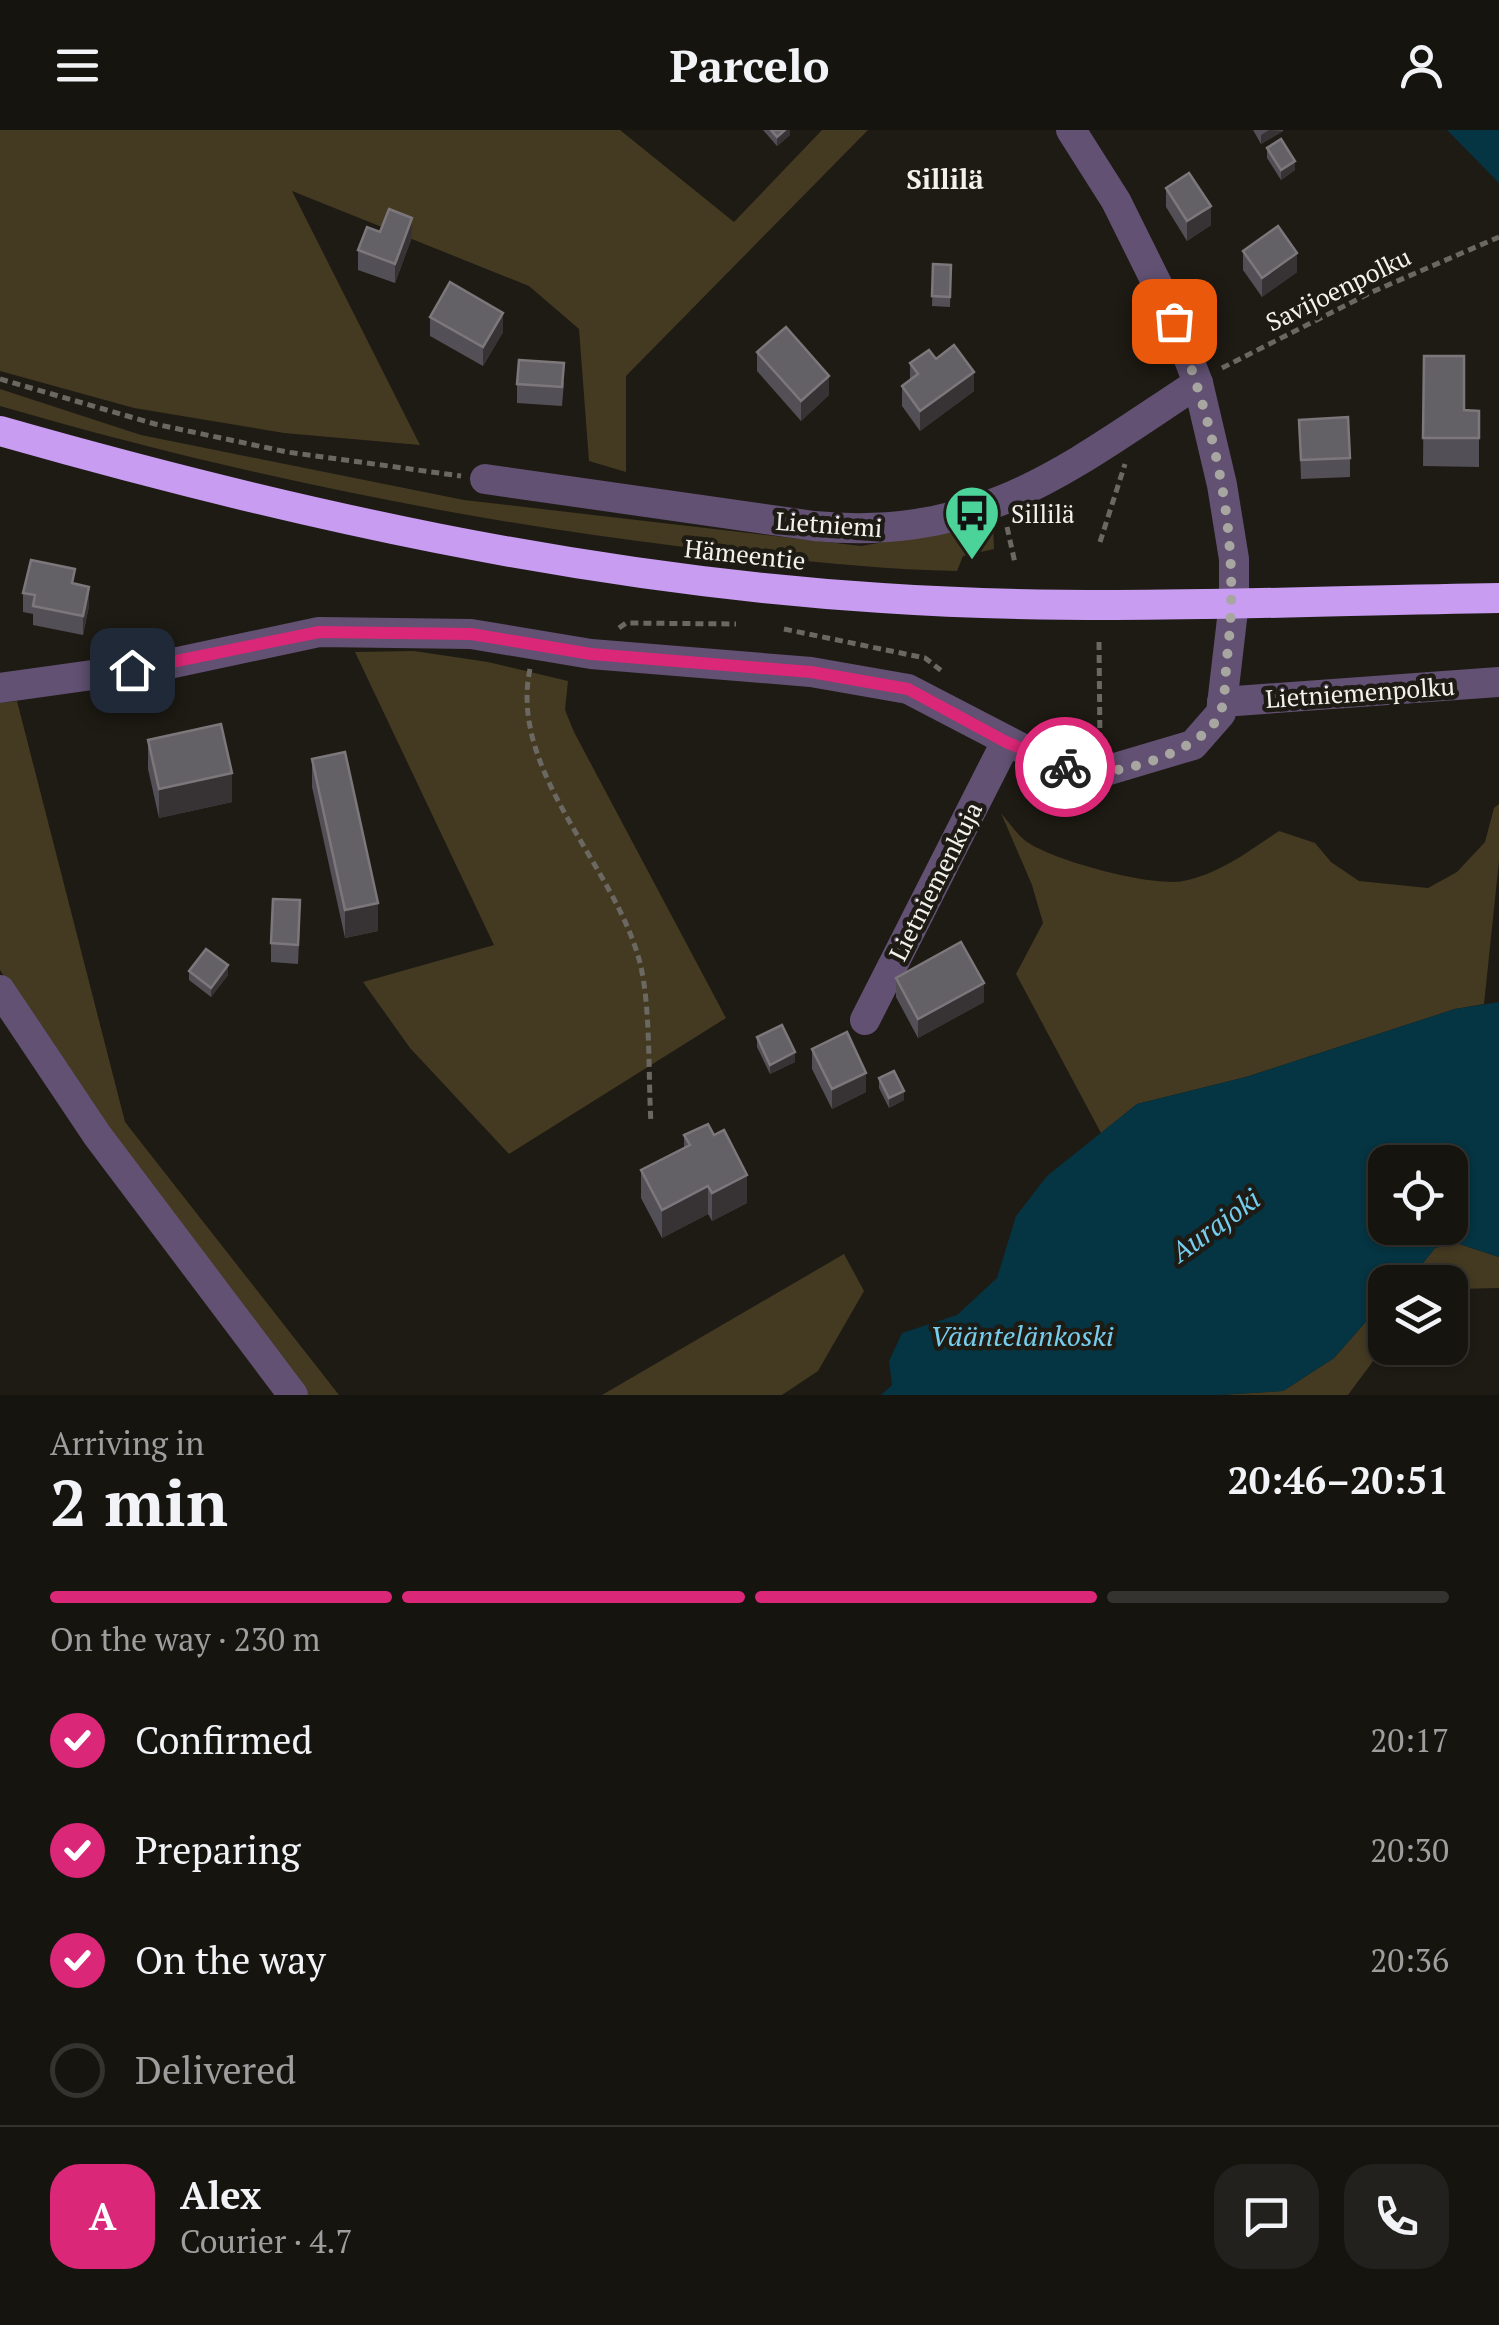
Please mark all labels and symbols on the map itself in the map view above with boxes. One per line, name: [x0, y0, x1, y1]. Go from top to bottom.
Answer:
district label: Sillilä: [906, 160, 984, 197]
street label: Savijoenpolku: [1260, 240, 1416, 338]
pin: [1132, 279, 1217, 364]
bus stop icon: Sillilä: [942, 483, 1002, 562]
place label: Sillilä: [1011, 497, 1075, 530]
street label: Lietniemi: [774, 504, 884, 544]
street label: Hämeentie: [683, 531, 807, 577]
pin: [90, 628, 175, 713]
street label: Lietniemenpolku: [1264, 669, 1456, 715]
courier: [1015, 717, 1115, 817]
street label: Lietniemenkuja: [881, 796, 989, 966]
water label: Aurajoki: [1161, 1180, 1268, 1271]
water label: Vääntelänkoski: [930, 1317, 1114, 1354]

